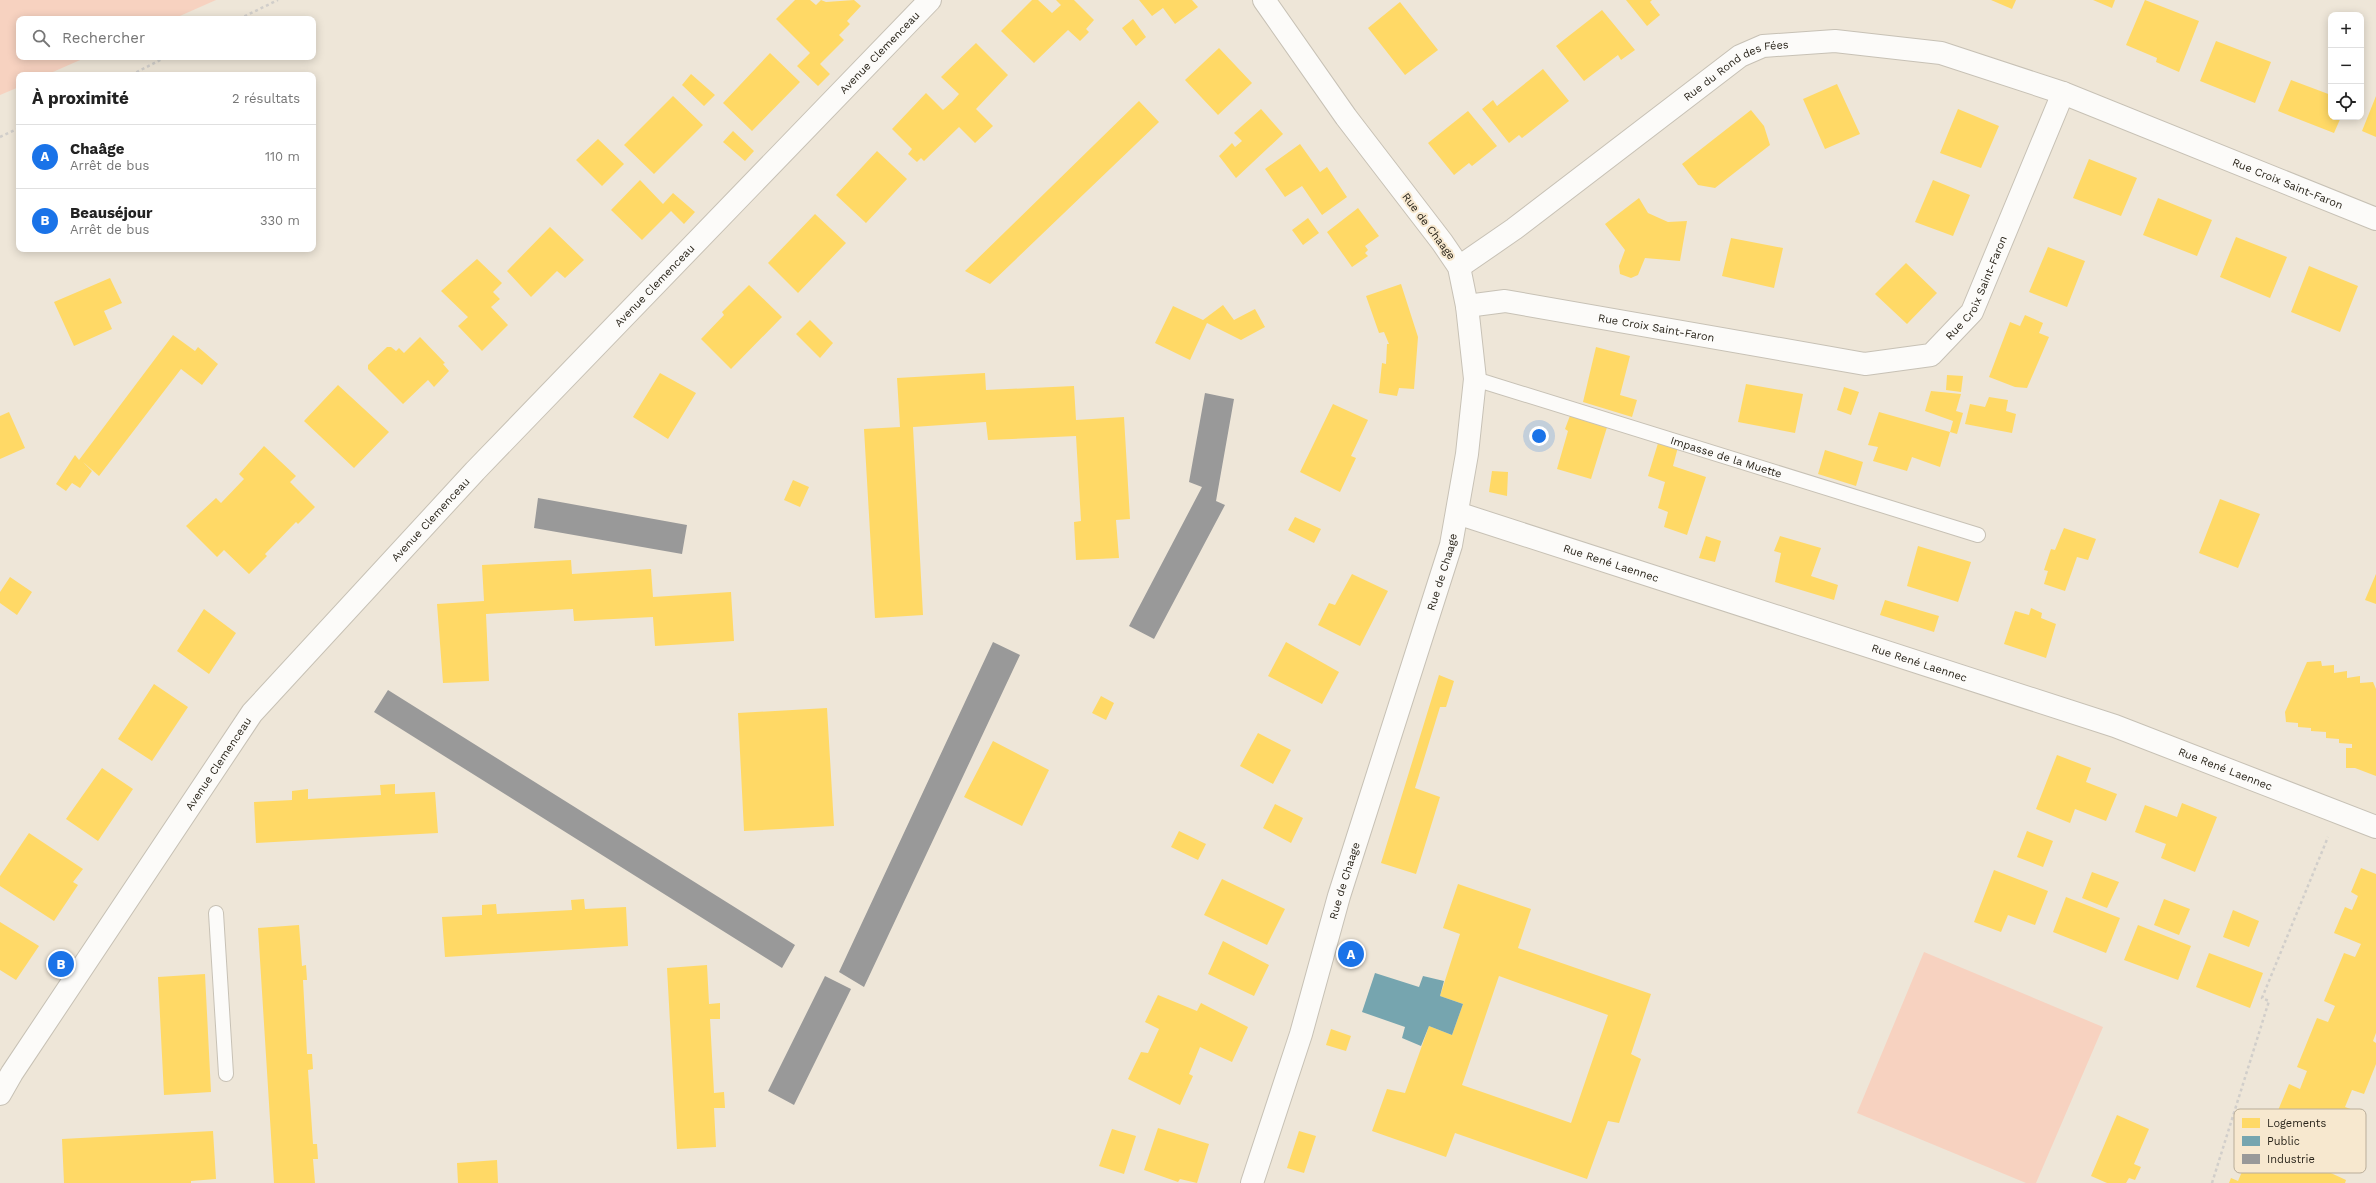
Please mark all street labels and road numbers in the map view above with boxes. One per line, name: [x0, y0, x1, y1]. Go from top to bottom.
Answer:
street label: Avenue Clemenceau: [837, 9, 922, 97]
street label: Rue du Rond des Fées: [1681, 38, 1789, 104]
street label: Rue Croix Saint-Faron: [2230, 156, 2345, 212]
street label: Rue de Chaage: [1399, 190, 1458, 262]
street label: Rue Croix Saint-Faron: [1943, 234, 2010, 343]
street label: Avenue Clemenceau: [612, 242, 697, 330]
street label: Rue Croix Saint-Faron: [1597, 311, 1716, 345]
street label: Impasse de la Muette: [1669, 434, 1783, 481]
street label: Avenue Clemenceau: [389, 475, 472, 564]
street label: Rue de Chaage: [1424, 532, 1460, 612]
street label: Rue René Laennec: [1561, 542, 1660, 585]
street label: Rue René Laennec: [1870, 642, 1969, 685]
street label: Avenue Clemenceau: [183, 715, 254, 813]
street label: Rue René Laennec: [2176, 745, 2274, 793]
street label: Rue de Chaage: [1327, 841, 1363, 921]

